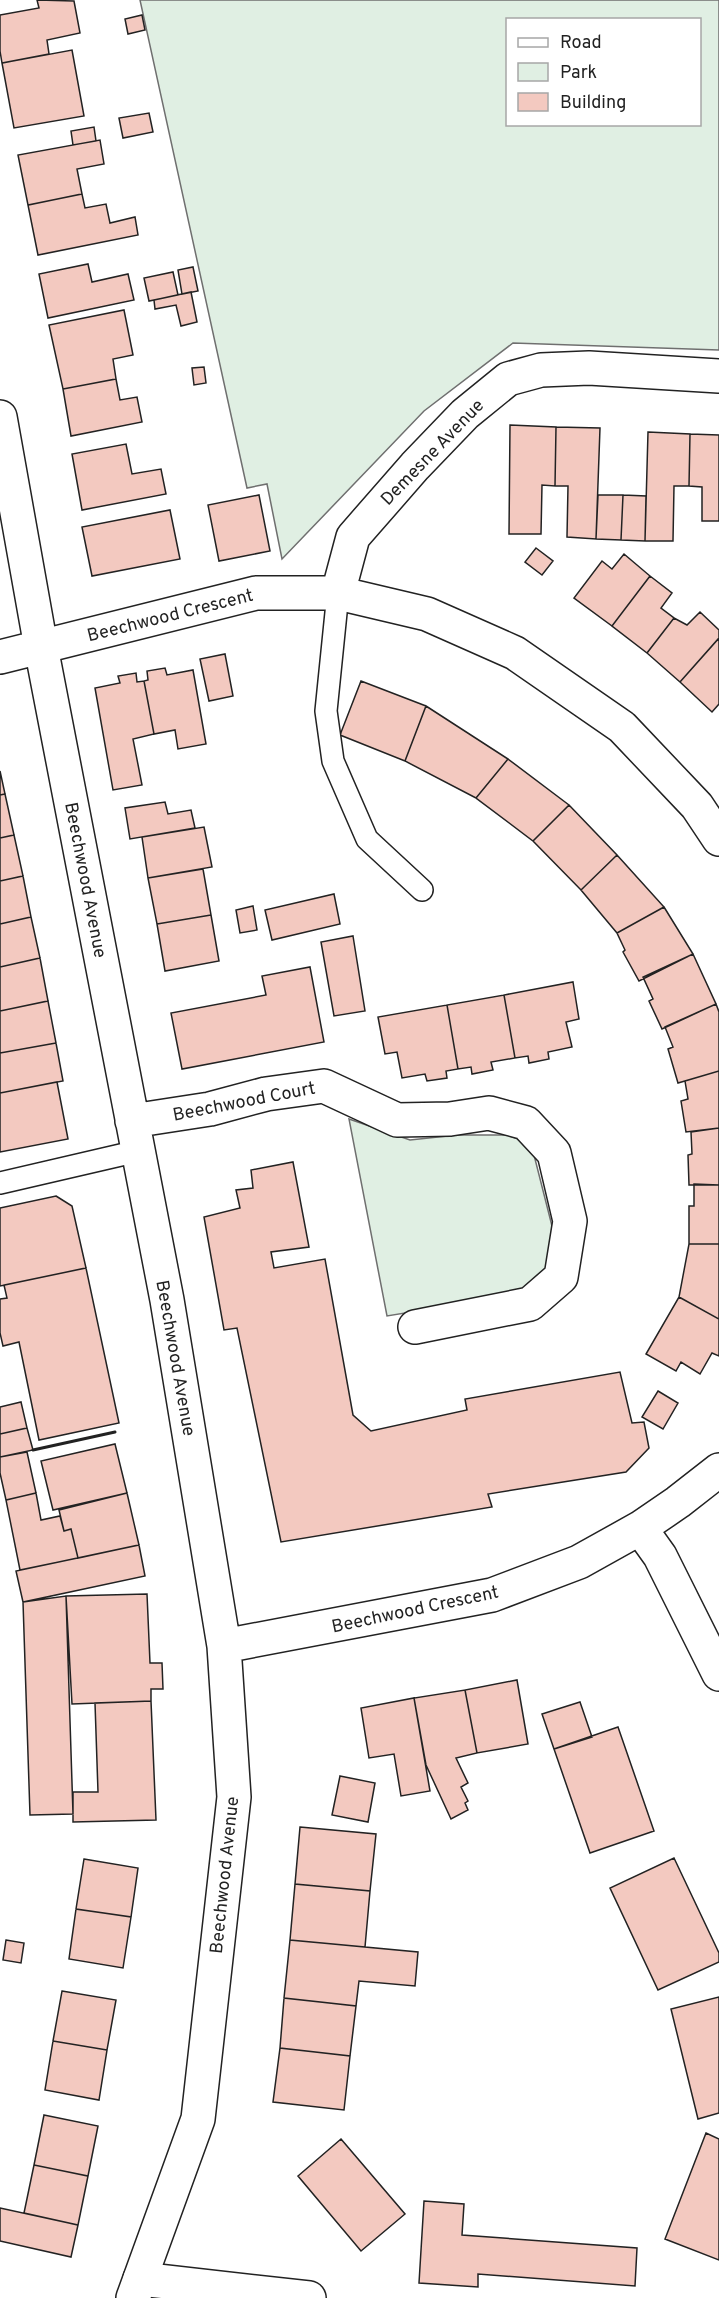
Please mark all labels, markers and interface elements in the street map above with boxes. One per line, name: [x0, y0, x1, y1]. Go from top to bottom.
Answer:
legend: [506, 18, 701, 126]
text: Road: [560, 32, 602, 55]
text: Park: [560, 62, 597, 85]
text: Building: [560, 92, 626, 115]
street label: Demesne Avenue: [376, 395, 490, 511]
street label: Beechwood Crescent: [85, 585, 256, 648]
street label: Beechwood Avenue: [58, 800, 111, 960]
street label: Beechwood Court: [171, 1077, 318, 1128]
street label: Beechwood Avenue: [149, 1278, 200, 1438]
street label: Beechwood Crescent: [330, 1582, 501, 1639]
street label: Beechwood Avenue: [206, 1795, 245, 1955]

